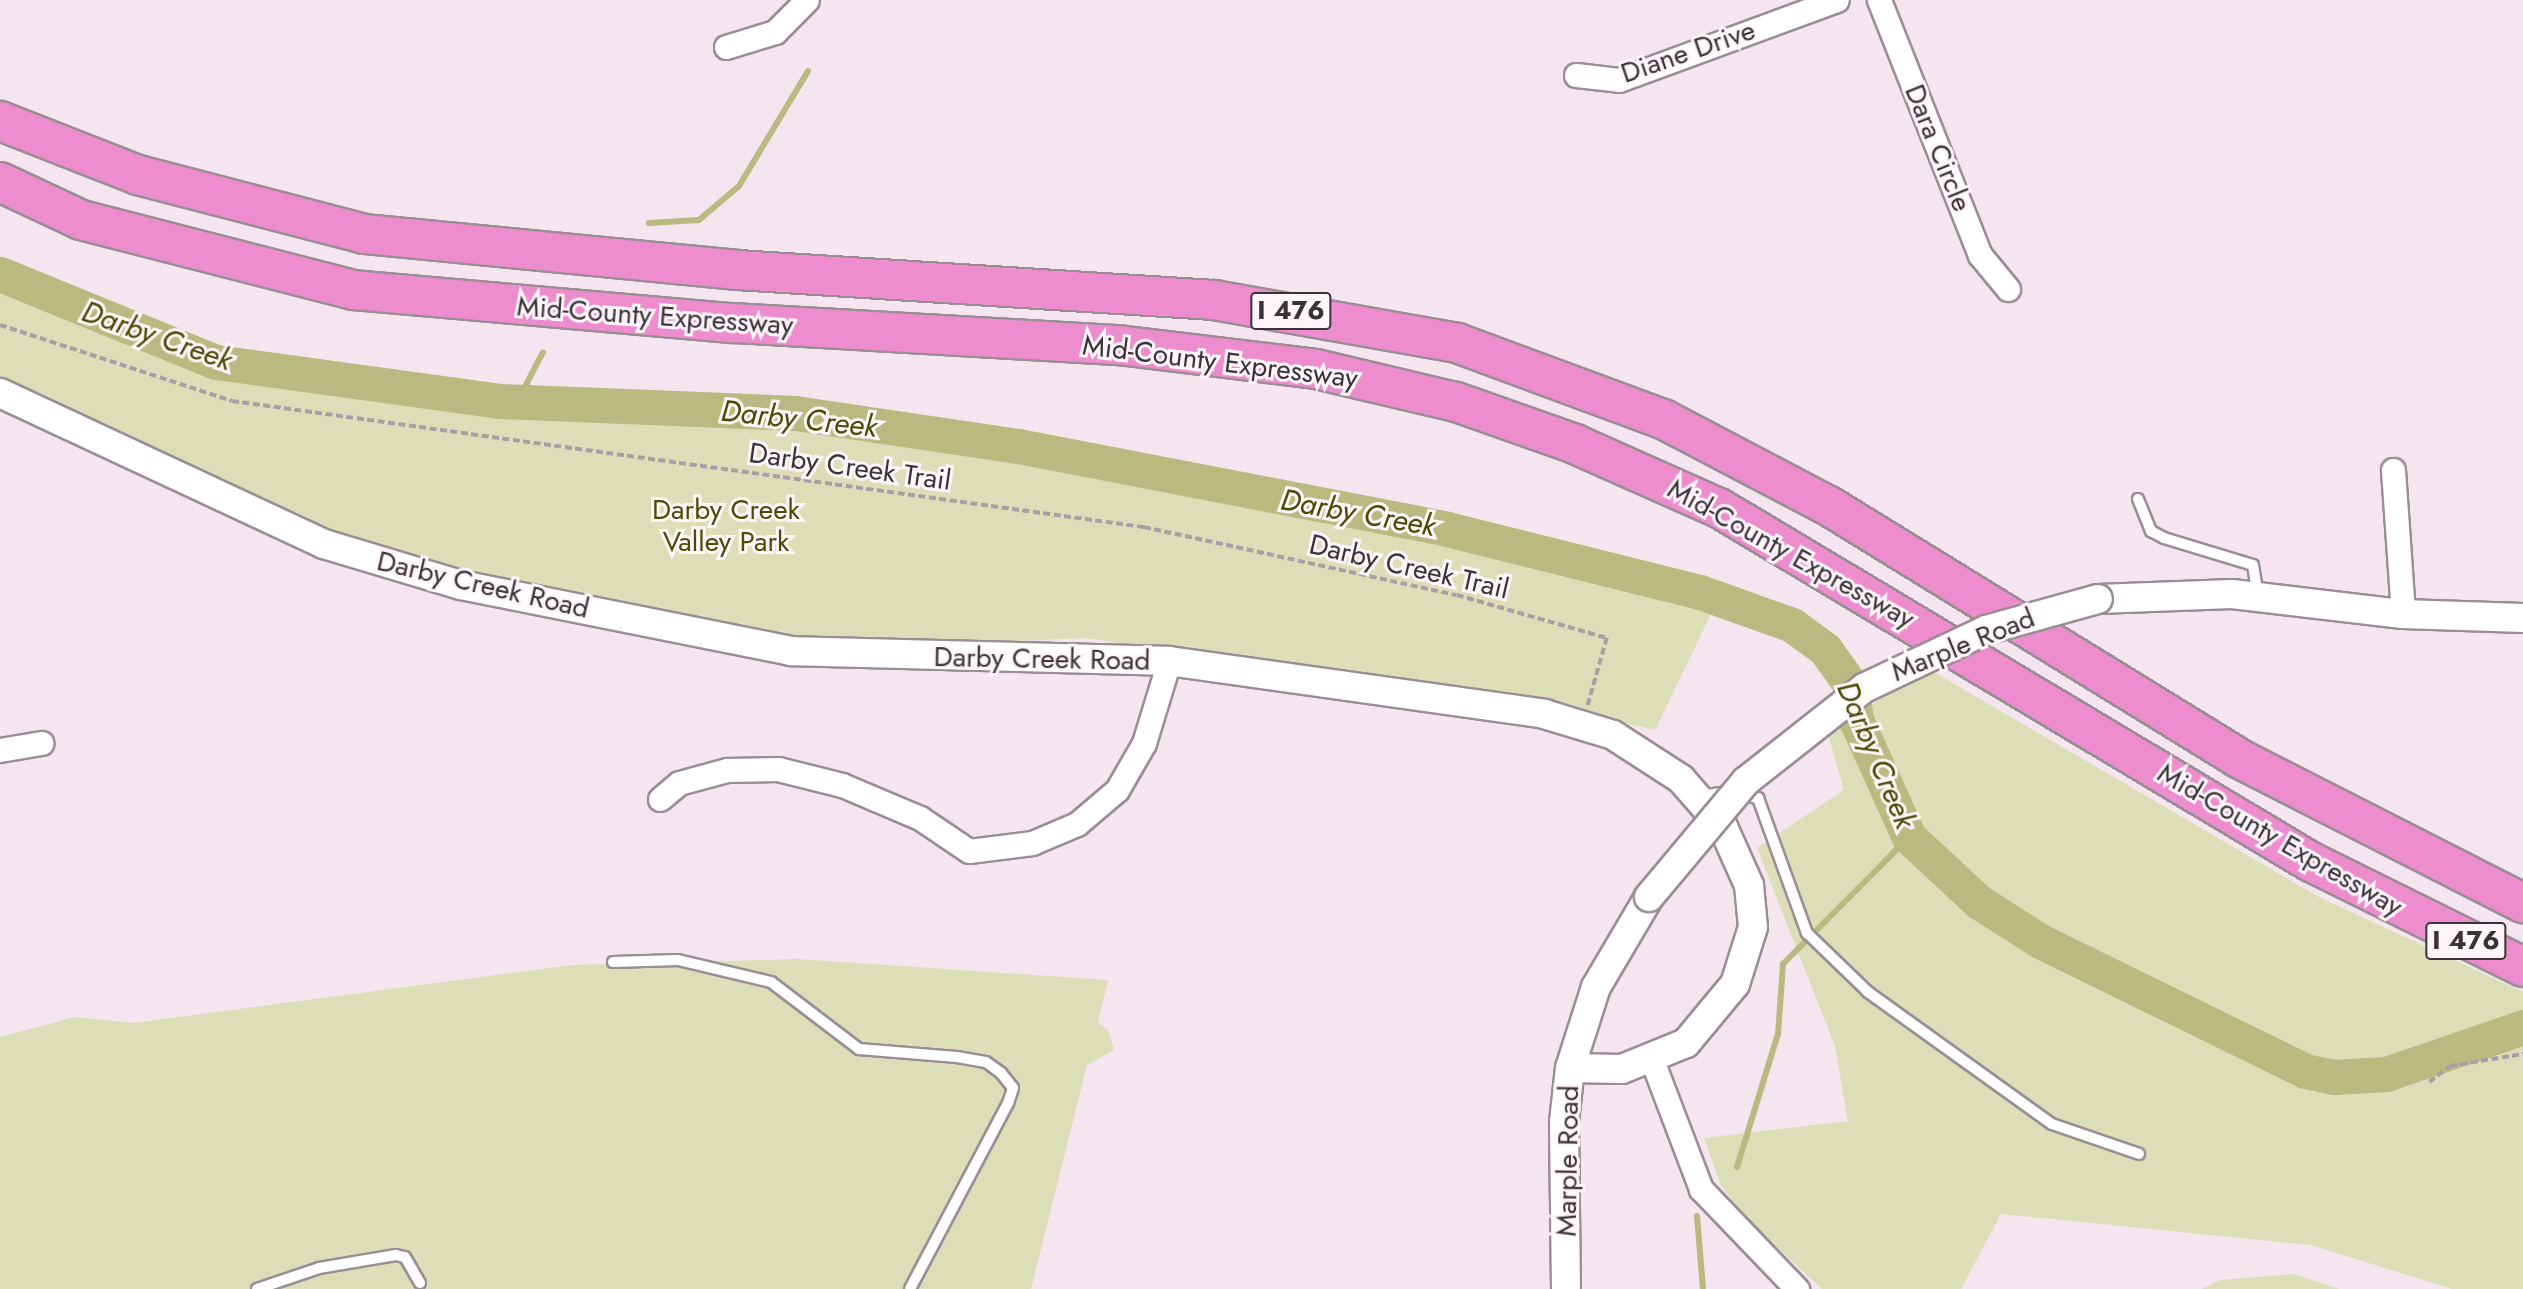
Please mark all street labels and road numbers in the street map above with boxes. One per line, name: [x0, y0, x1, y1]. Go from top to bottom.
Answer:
street label: Diane Drive: [1617, 13, 1759, 91]
street label: Dara Circle: [1897, 80, 1979, 216]
road number: I 476: [1249, 288, 1333, 334]
street label: Mid-County Expressway: [516, 290, 794, 342]
street label: Mid-County Expressway: [1081, 328, 1359, 396]
street label: Darby Creek Trail: [747, 436, 953, 498]
street label: Mid-County Expressway: [1662, 472, 1920, 636]
street label: Darby Creek Trail: [1306, 528, 1512, 606]
street label: Darby Creek Road: [374, 544, 592, 626]
street label: Marple Road: [1887, 601, 2039, 689]
street label: Darby Creek Road: [933, 640, 1151, 678]
street label: Mid-County Expressway: [2152, 756, 2408, 924]
road number: I 476: [2424, 918, 2508, 964]
street label: Marple Road: [1550, 1085, 1586, 1237]

